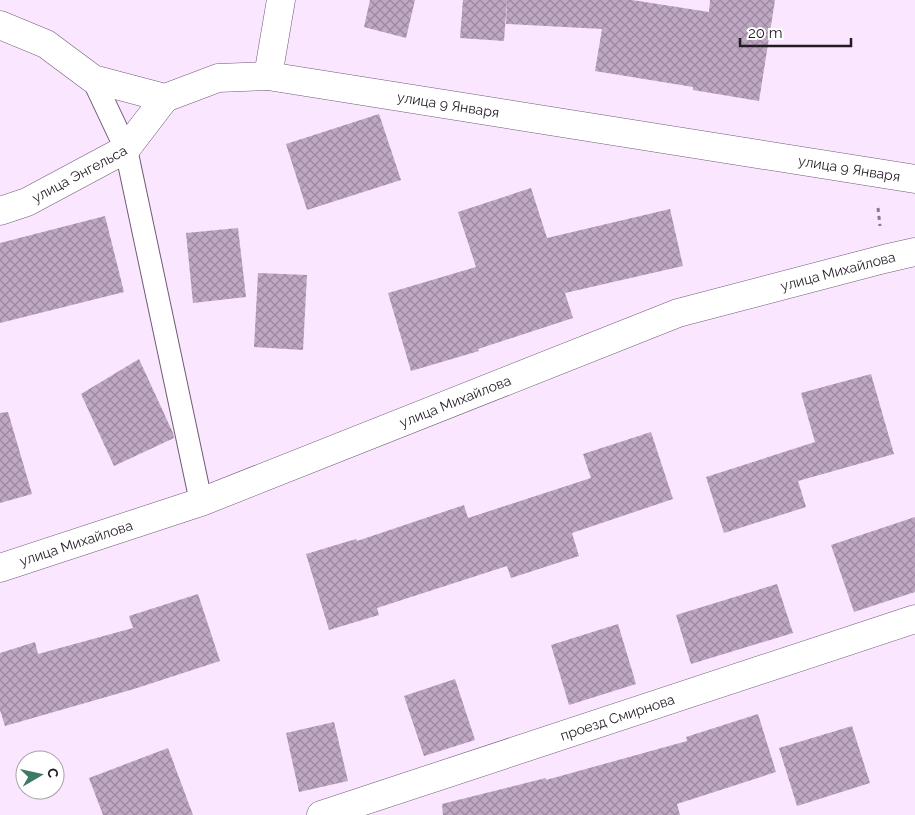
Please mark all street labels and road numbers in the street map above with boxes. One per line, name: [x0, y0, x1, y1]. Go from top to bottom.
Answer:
street label: улица 9 Января: [396, 89, 500, 121]
street label: улица Энгельса: [29, 142, 130, 206]
street label: улица 9 Января: [797, 153, 901, 185]
street label: улица Михайлова: [779, 249, 897, 294]
street label: улица Михайлова: [397, 372, 513, 430]
street label: улица Михайлова: [17, 517, 135, 569]
street label: проезд Смирнова: [558, 691, 676, 744]

